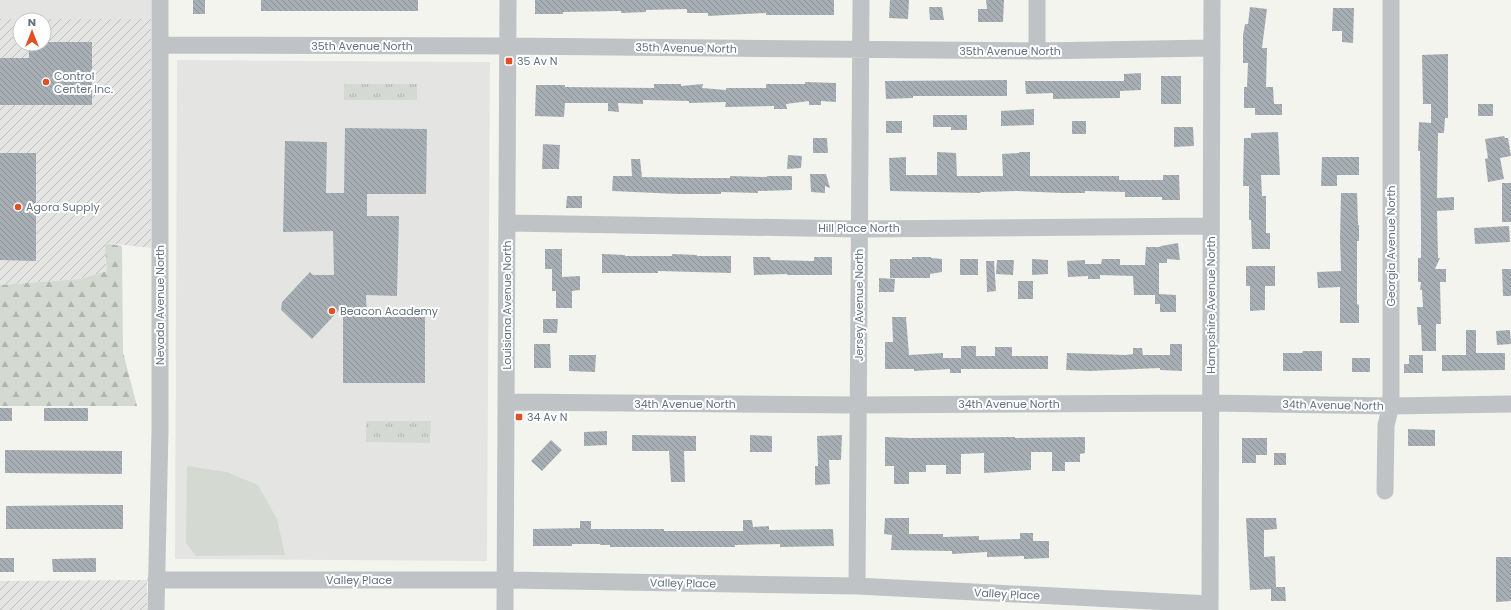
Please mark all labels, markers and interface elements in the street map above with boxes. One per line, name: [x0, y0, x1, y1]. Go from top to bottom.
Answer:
north arrow: [12, 12, 52, 52]
text: N: [28, 14, 36, 30]
street label: 35th Avenue North: [311, 38, 413, 54]
street label: 35th Avenue North: [635, 39, 737, 57]
street label: 35th Avenue North: [959, 43, 1061, 59]
place label: 35 Av N: [517, 53, 558, 69]
marker: 35 Av N: [504, 56, 514, 66]
place label: Control Center Inc.: [54, 68, 113, 97]
marker: Control Center Inc.: [41, 77, 51, 87]
street label: Georgia Avenue North: [1383, 185, 1399, 307]
place label: Agora Supply: [26, 199, 100, 215]
marker: Agora Supply: [13, 202, 23, 212]
street label: Hill Place North: [818, 220, 900, 236]
street label: Hampshire Avenue North: [1203, 236, 1219, 374]
street label: Louisiana Avenue North: [499, 241, 515, 370]
street label: Nevada Avenue North: [152, 245, 168, 365]
street label: Jersey Avenue North: [851, 249, 867, 361]
place label: Beacon Academy: [340, 303, 439, 319]
marker: Beacon Academy: [327, 306, 337, 316]
street label: 34th Avenue North: [634, 396, 736, 412]
street label: 34th Avenue North: [958, 396, 1060, 412]
street label: 34th Avenue North: [1282, 396, 1384, 414]
place label: 34 Av N: [527, 409, 568, 425]
marker: 34 Av N: [514, 412, 524, 422]
street label: Valley Place: [326, 572, 392, 588]
street label: Valley Place: [650, 574, 716, 592]
street label: Valley Place: [974, 584, 1041, 604]

